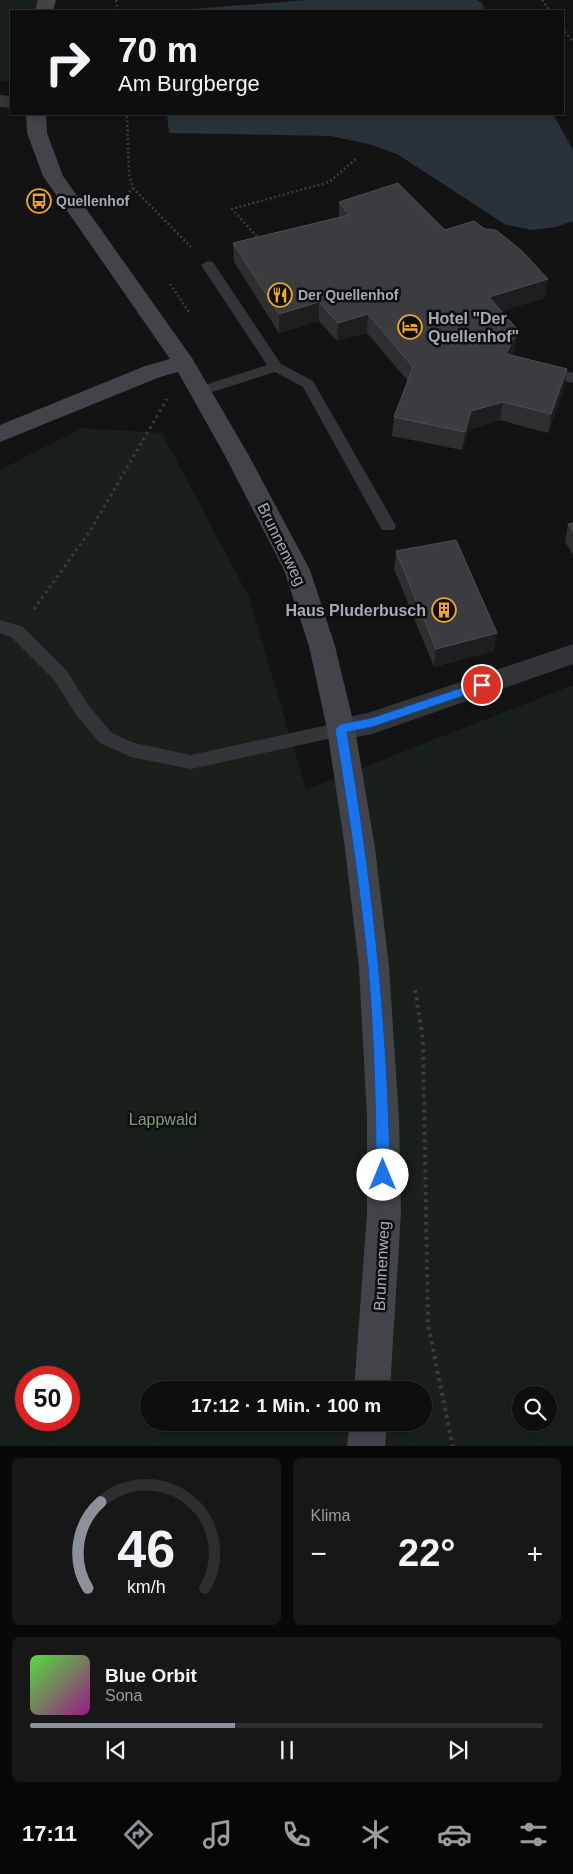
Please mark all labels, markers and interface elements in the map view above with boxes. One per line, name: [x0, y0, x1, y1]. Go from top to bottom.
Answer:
icon: right: [35, 30, 100, 95]
text: 70 m: [118, 30, 198, 69]
text: Am Burgberge: [118, 71, 260, 96]
bus stop icon: Quellenhof: [26, 188, 52, 214]
place label: Quellenhof: [56, 193, 129, 209]
restaurant icon: Der Quellenhof: [267, 282, 293, 308]
place label: Der Quellenhof: [298, 287, 399, 303]
place label: Hotel "Der Quellenhof": [428, 310, 519, 345]
hotel icon: Hotel "Der Quellenhof": [397, 314, 423, 340]
street label: Brunnenweg: [254, 500, 309, 588]
building icon: Haus Pluderbusch: [431, 597, 457, 623]
place label: Haus Pluderbusch: [286, 602, 426, 619]
pin: [461, 664, 503, 706]
icon: arrive: [468, 671, 496, 699]
park label: Lappwald: [129, 1111, 197, 1128]
position arrow: [356, 1148, 408, 1200]
street label: Brunnenweg: [371, 1221, 392, 1311]
speed limit sign: 50: [15, 1366, 80, 1431]
map controls: [512, 1386, 557, 1431]
button: search: [512, 1386, 557, 1431]
text: 17:12 · 1 Min. · 100 m: [191, 1395, 381, 1416]
text: Klima: [311, 1507, 351, 1524]
text: 46: [117, 1520, 175, 1578]
text: 22°: [398, 1532, 455, 1574]
text: −: [311, 1538, 327, 1569]
text: +: [527, 1538, 543, 1569]
text: km/h: [127, 1577, 166, 1597]
text: Blue Orbit: [105, 1665, 197, 1686]
text: Sona: [105, 1687, 142, 1704]
icon: previous: [102, 1736, 130, 1764]
icon: pause: [273, 1736, 301, 1764]
icon: next: [444, 1736, 472, 1764]
icon: directions: [121, 1817, 156, 1852]
icon: music: [200, 1817, 235, 1852]
icon: phone: [279, 1817, 314, 1852]
icon: climate: [358, 1817, 393, 1852]
icon: car: [437, 1817, 472, 1852]
icon: filters: [516, 1817, 551, 1852]
text: 17:11: [22, 1821, 77, 1846]

